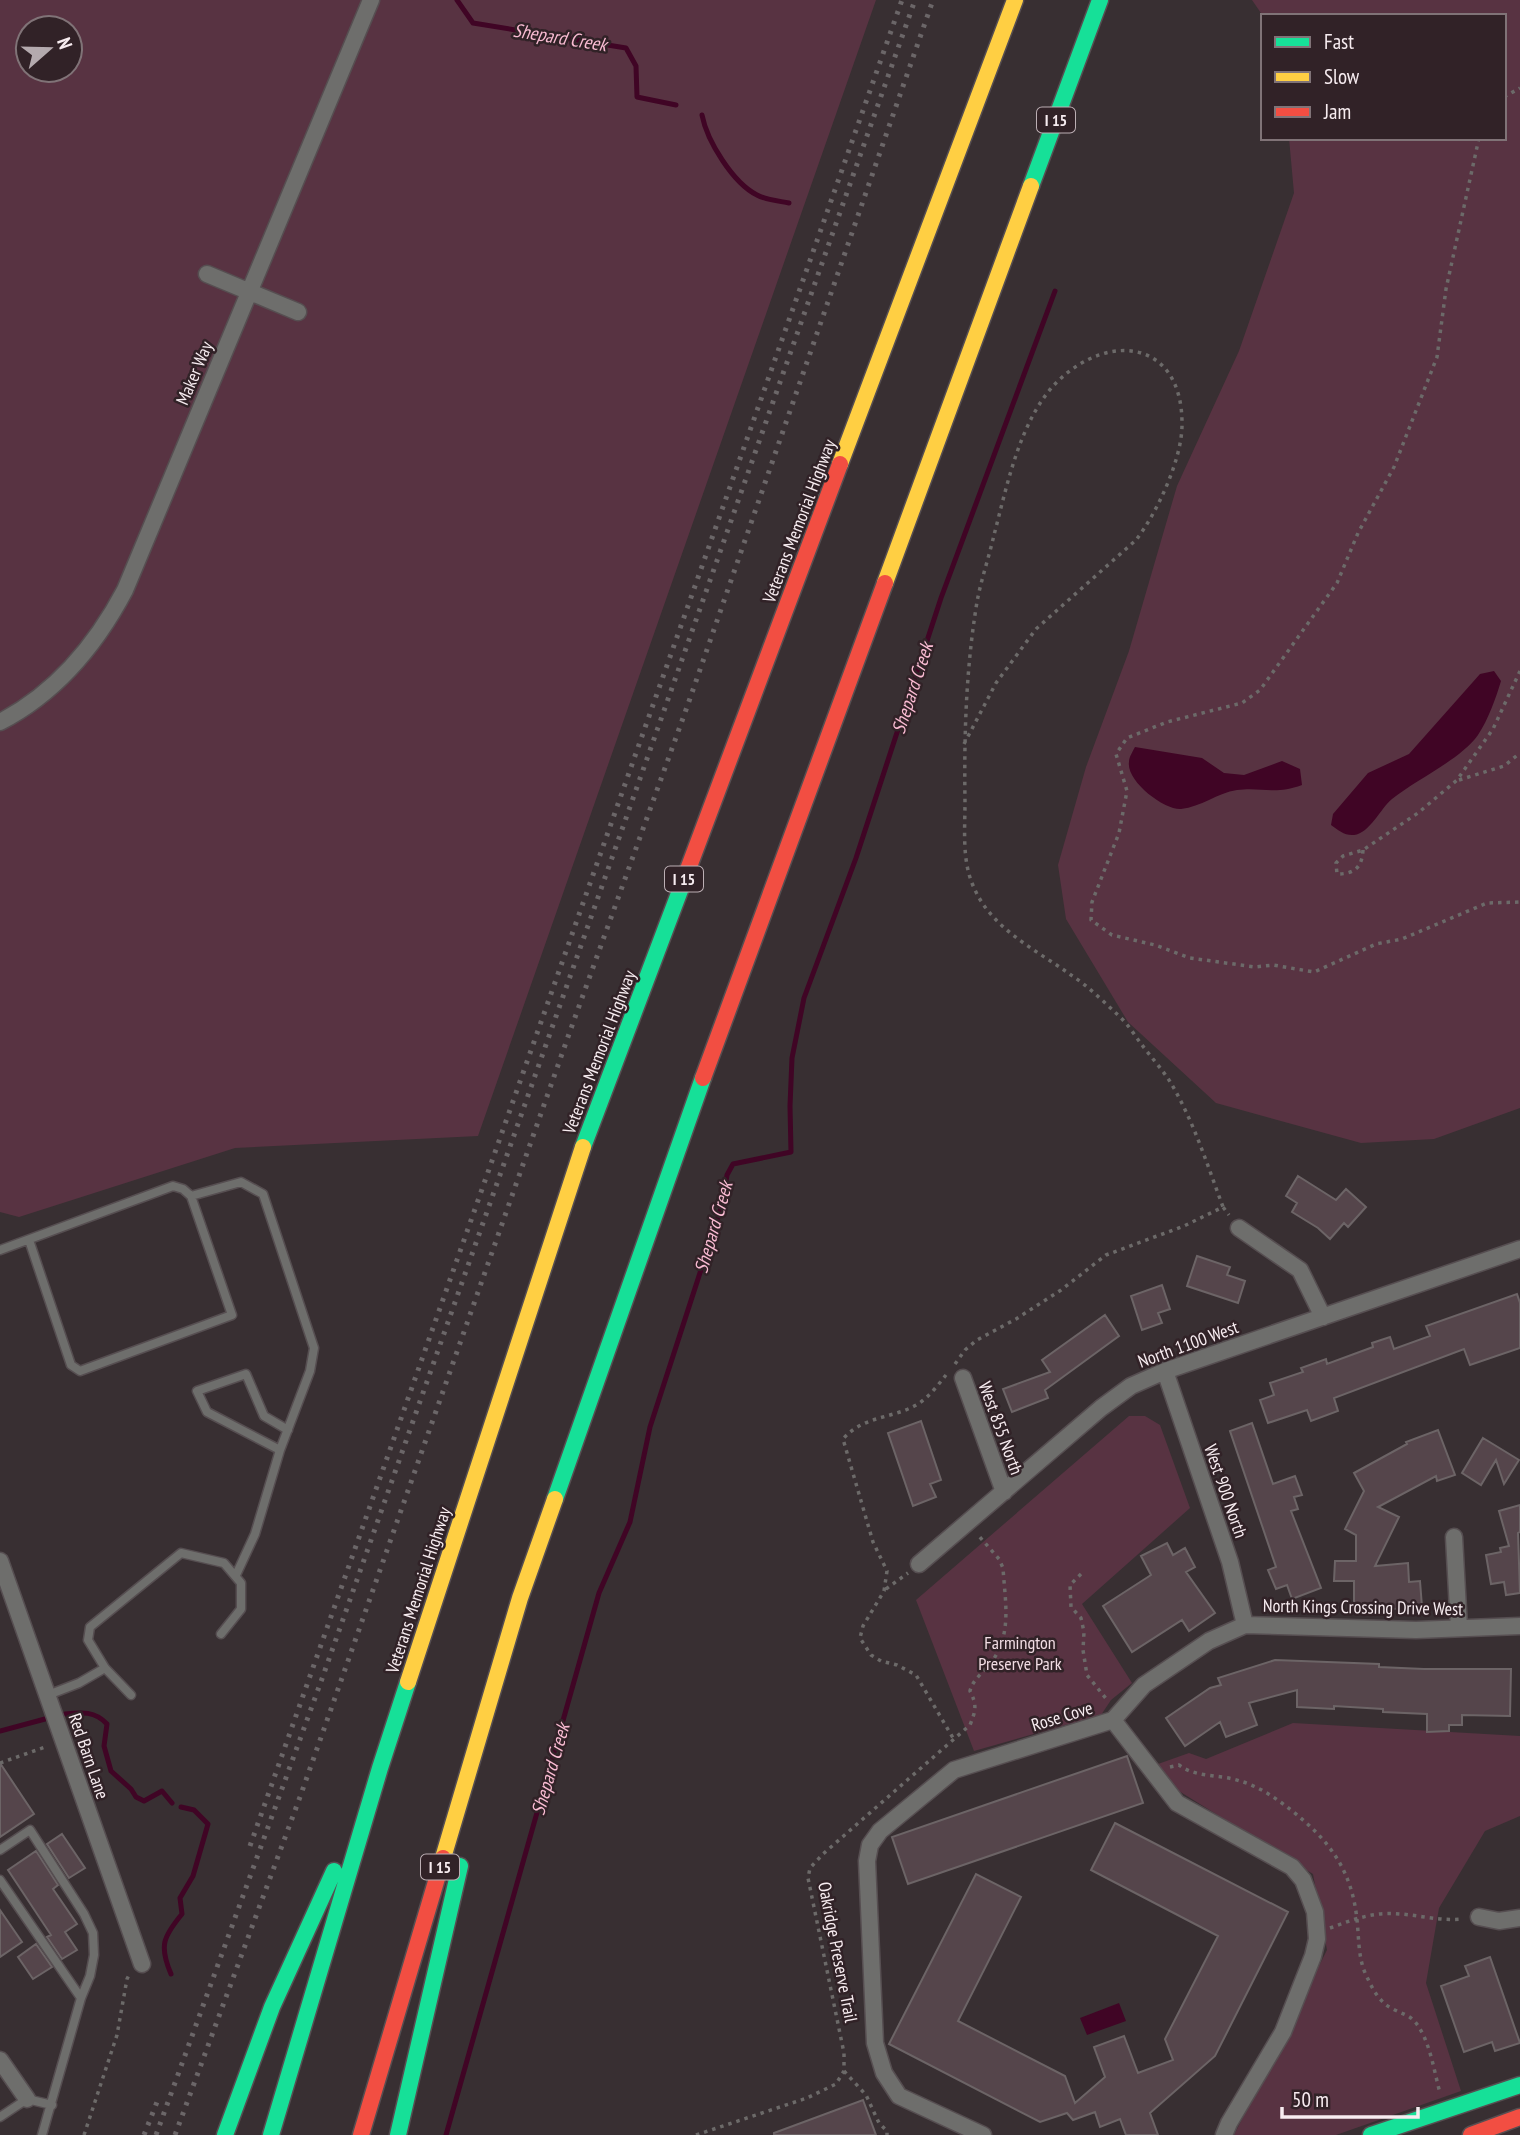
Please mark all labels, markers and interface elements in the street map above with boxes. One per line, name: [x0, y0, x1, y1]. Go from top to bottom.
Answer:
north arrow: [14, 14, 84, 84]
legend: [1261, 14, 1506, 140]
water label: Shepard Creek: [512, 18, 611, 57]
text: Fast: [1324, 28, 1354, 55]
text: N: [52, 34, 78, 52]
text: Slow: [1324, 63, 1360, 90]
text: Jam: [1323, 98, 1351, 125]
road number: I 15: [1037, 108, 1075, 132]
street label: Maker Way: [170, 338, 218, 408]
street label: Veterans Memorial Highway: [757, 436, 841, 607]
water label: Shepard Creek: [886, 637, 939, 737]
road number: I 15: [665, 866, 703, 892]
street label: Veterans Memorial Highway: [557, 967, 641, 1138]
water label: Shepard Creek: [688, 1176, 738, 1276]
street label: North 1100 West: [1135, 1315, 1241, 1373]
street label: West 855 North: [974, 1378, 1028, 1478]
street label: West 900 North: [1199, 1441, 1253, 1541]
street label: Veterans Memorial Highway: [380, 1504, 456, 1677]
street label: North Kings Crossing Drive West: [1263, 1594, 1463, 1620]
park label: Farmington Preserve Park: [978, 1631, 1062, 1675]
street label: Rose Cove: [1029, 1696, 1095, 1736]
street label: Red Barn Lane: [64, 1710, 114, 1802]
water label: Shepard Creek: [525, 1718, 575, 1818]
road number: I 15: [421, 1854, 459, 1880]
street label: Oakridge Preserve Trail: [813, 1880, 863, 2025]
scale bar: [1282, 2076, 1418, 2120]
text: 50 m: [1292, 2086, 1329, 2113]

